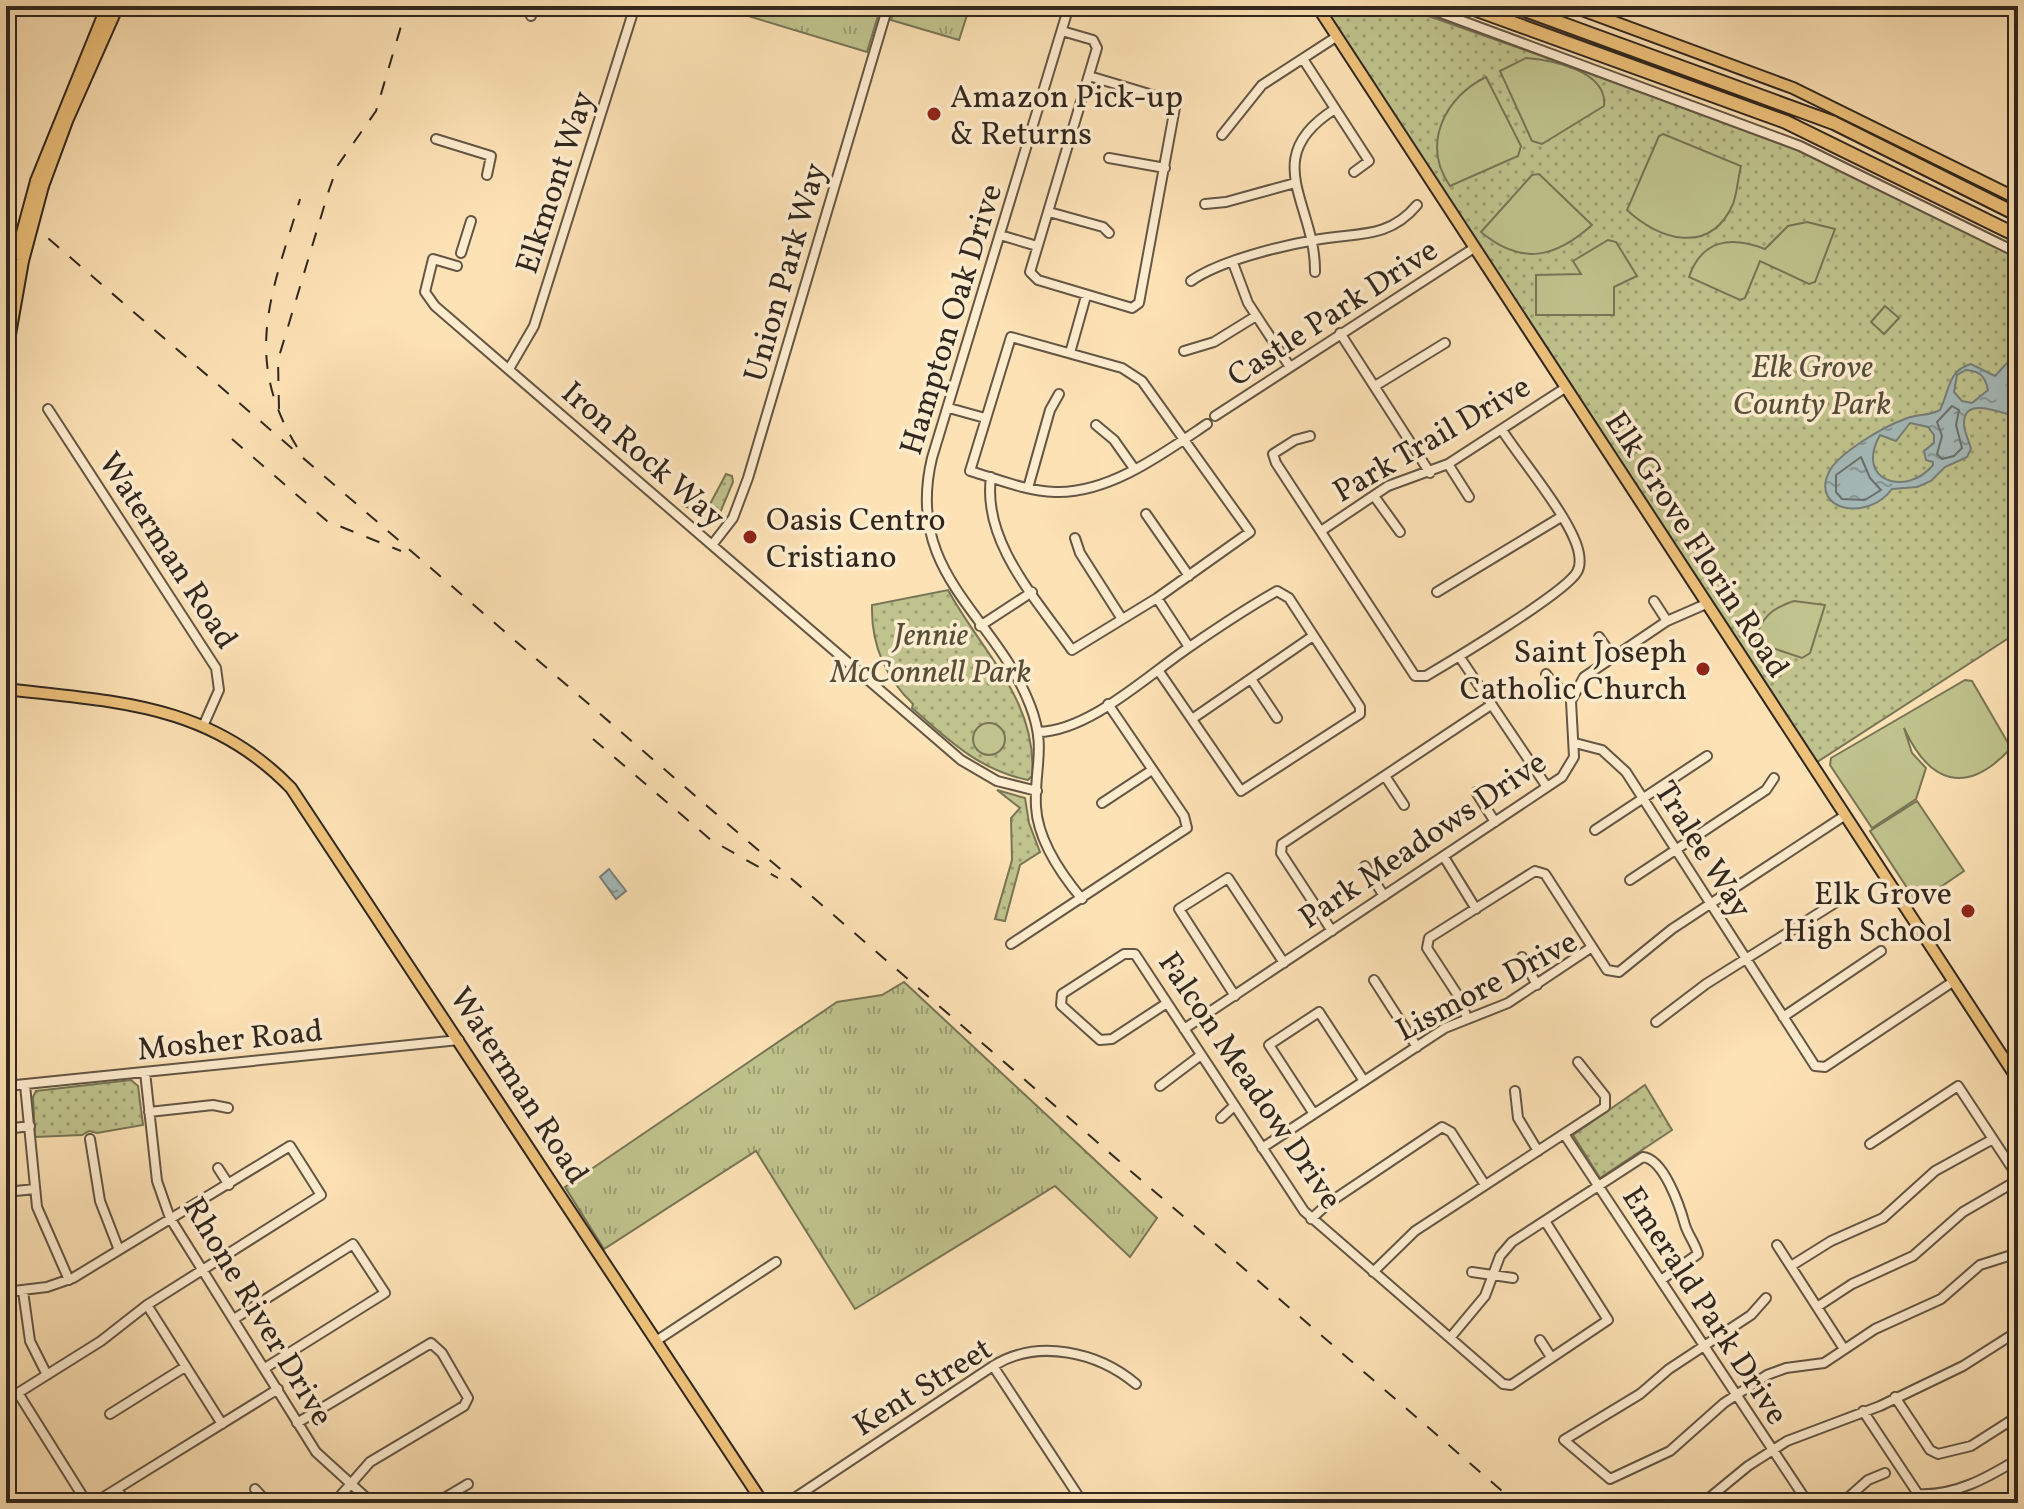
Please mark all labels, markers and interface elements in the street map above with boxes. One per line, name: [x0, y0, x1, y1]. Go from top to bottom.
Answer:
place label: Amazon Pick-up & Returns: [950, 77, 1183, 158]
street label: Elkmont Way: [507, 86, 607, 280]
marker: Amazon Pick-up & Returns: [925, 105, 943, 123]
street label: Union Park Way: [735, 158, 839, 387]
street label: Hampton Oak Drive: [891, 179, 1015, 461]
street label: Castle Park Drive: [1220, 230, 1447, 399]
park label: Elk Grove County Park: [1733, 347, 1891, 428]
street label: Park Trail Drive: [1326, 366, 1539, 515]
street label: Iron Rock Way: [551, 373, 733, 540]
street label: Elk Grove Florin Road: [1593, 404, 1798, 687]
street label: Waterman Road: [86, 445, 247, 659]
place label: Oasis Centro Cristiano: [766, 500, 946, 581]
marker: Oasis Centro Cristiano: [741, 528, 759, 546]
park label: Jennie McConnell Park: [830, 615, 1032, 696]
place label: Saint Joseph Catholic Church: [1460, 632, 1687, 713]
marker: Saint Joseph Catholic Church: [1694, 660, 1712, 678]
street label: Park Meadows Drive: [1291, 742, 1556, 941]
street label: Tralee Way: [1642, 774, 1761, 928]
place label: Elk Grove High School: [1783, 874, 1952, 955]
marker: Elk Grove High School: [1959, 902, 1977, 920]
street label: Lismore Drive: [1389, 921, 1586, 1054]
street label: Falcon Meadow Drive: [1146, 944, 1351, 1219]
street label: Waterman Road: [437, 980, 598, 1194]
street label: Mosher Road: [135, 1010, 325, 1074]
street label: Emerald Park Drive: [1610, 1179, 1797, 1434]
street label: Rhone River Drive: [171, 1190, 342, 1435]
street label: Kent Street: [846, 1328, 1001, 1449]

